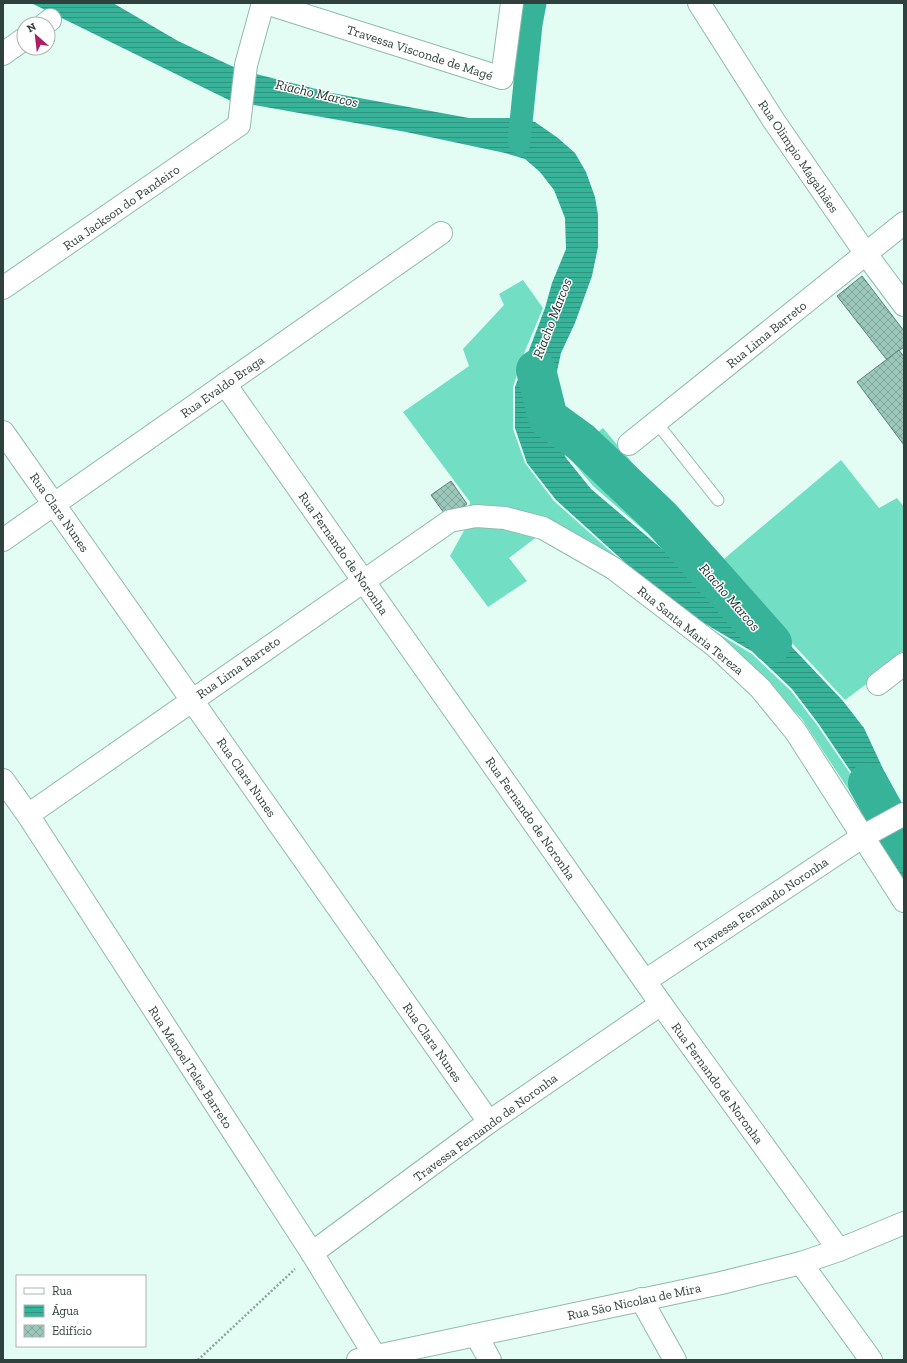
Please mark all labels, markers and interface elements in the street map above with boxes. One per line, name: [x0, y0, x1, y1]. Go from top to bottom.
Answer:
north arrow: [16, 16, 56, 56]
text: N: [25, 20, 39, 35]
street label: Travessa Visconde de Magé: [345, 22, 495, 83]
water label: Riacho Marcos: [274, 76, 360, 111]
street label: Rua Olimpio Magalhães: [755, 97, 842, 216]
street label: Rua Jackson do Pandeiro: [60, 161, 183, 253]
water label: Riacho Marcos: [529, 276, 576, 361]
street label: Rua Lima Barreto: [723, 297, 810, 371]
street label: Rua Evaldo Braga: [178, 352, 267, 421]
street label: Rua Clara Nunes: [27, 470, 93, 555]
street label: Rua Fernando de Noronha: [295, 489, 392, 618]
water label: Riacho Marcos: [696, 560, 764, 635]
street label: Rua Santa Maria Tereza: [635, 583, 747, 678]
street label: Rua Lima Barreto: [194, 633, 283, 702]
street label: Rua Clara Nunes: [214, 735, 280, 820]
street label: Rua Fernando de Noronha: [482, 754, 579, 883]
street label: Travessa Fernando Noronha: [692, 854, 832, 955]
street label: Rua Clara Nunes: [400, 1000, 466, 1085]
street label: Rua Manoel Teles Barreto: [145, 1003, 236, 1131]
street label: Rua Fernando de Noronha: [669, 1020, 767, 1147]
street label: Travessa Fernando de Noronha: [410, 1070, 561, 1185]
legend: [16, 1275, 146, 1347]
street label: Rua São Nicolau de Mira: [566, 1280, 703, 1323]
text: Rua: [52, 1284, 72, 1298]
text: Água: [52, 1303, 79, 1318]
text: Edifício: [52, 1324, 92, 1338]

